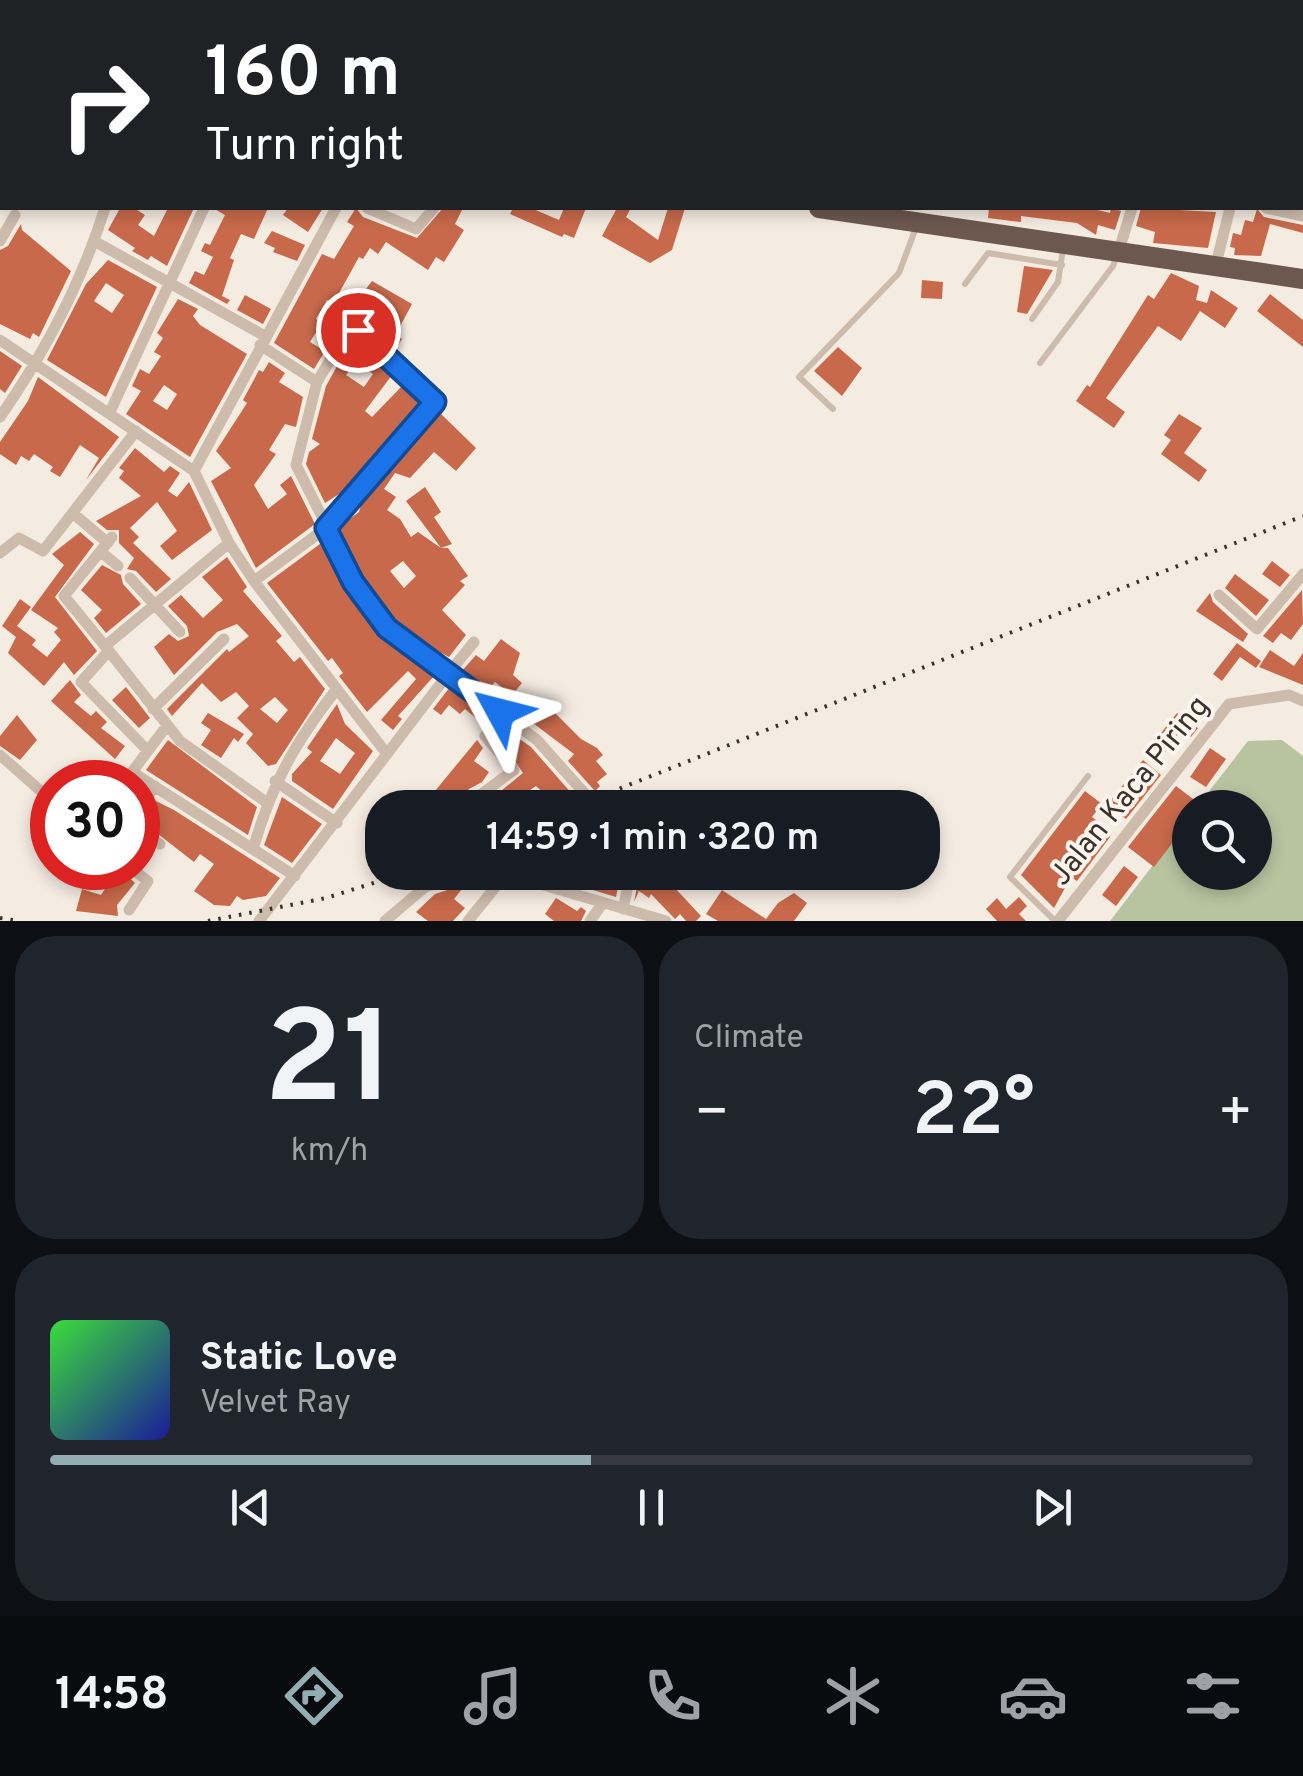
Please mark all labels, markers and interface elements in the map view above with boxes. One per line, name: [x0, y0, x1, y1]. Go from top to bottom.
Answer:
text: 160 m: [205, 32, 401, 121]
icon: right: [40, 40, 170, 170]
text: Turn right: [205, 119, 404, 176]
pin: [316, 288, 401, 373]
icon: arrive: [331, 303, 386, 358]
position arrow: [448, 660, 552, 764]
street label: Jalan Kaca Piring: [1043, 689, 1219, 894]
speed limit sign: 30: [30, 760, 160, 890]
map controls: [1172, 790, 1272, 890]
button: search: [1172, 790, 1272, 890]
text: 14:59 · 1 min · 320 m: [486, 815, 819, 864]
text: 21: [264, 984, 395, 1149]
text: Climate: [694, 1019, 804, 1059]
text: 22°: [912, 1067, 1035, 1162]
text: −: [694, 1080, 729, 1150]
text: +: [1218, 1080, 1253, 1150]
text: km/h: [291, 1132, 368, 1172]
text: Static Love: [200, 1335, 398, 1384]
text: Velvet Ray: [200, 1384, 351, 1424]
icon: previous: [223, 1480, 278, 1535]
icon: pause: [624, 1480, 679, 1535]
icon: next: [1025, 1480, 1080, 1535]
icon: directions: [279, 1661, 349, 1731]
icon: music: [458, 1661, 528, 1731]
icon: phone: [638, 1661, 708, 1731]
icon: climate: [818, 1661, 888, 1731]
icon: car: [998, 1661, 1068, 1731]
icon: filters: [1178, 1661, 1248, 1731]
text: 14:58: [55, 1668, 169, 1725]

